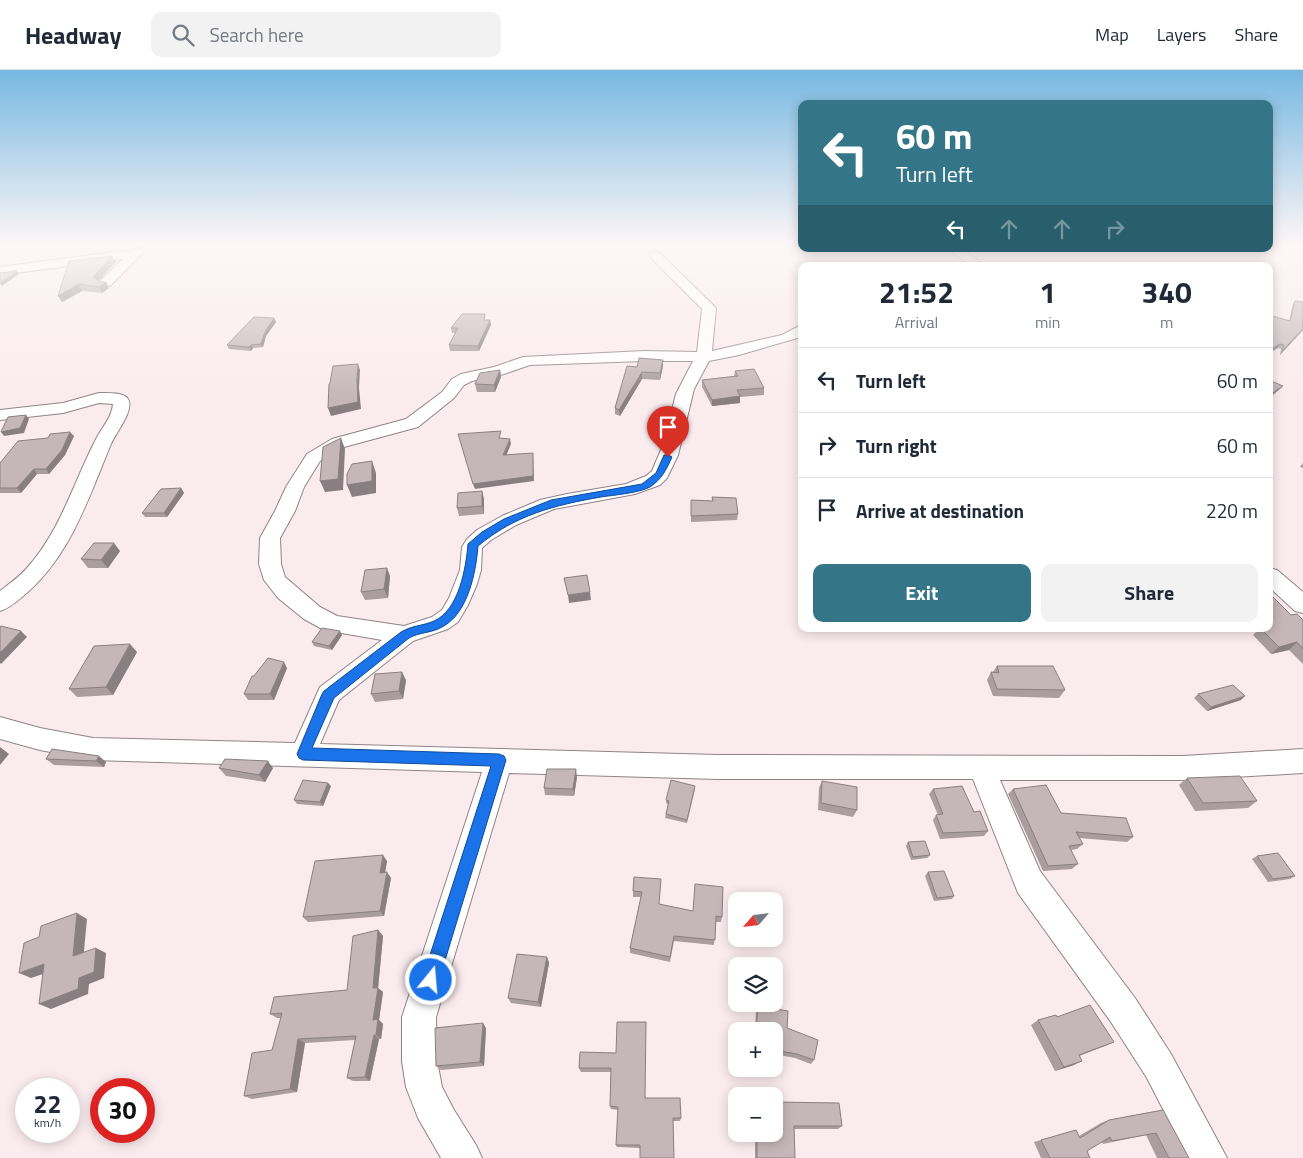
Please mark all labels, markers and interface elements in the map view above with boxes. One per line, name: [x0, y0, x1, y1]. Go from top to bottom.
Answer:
search box: [151, 12, 501, 57]
text: Headway: [25, 17, 121, 53]
text: Search here: [209, 20, 304, 49]
icon: search: [169, 21, 197, 49]
text: Map: [1095, 21, 1129, 48]
text: Layers: [1157, 21, 1206, 48]
text: Share: [1234, 21, 1278, 48]
text: 60 m: [896, 109, 972, 163]
icon: left: [813, 120, 878, 185]
text: Turn left: [896, 157, 973, 191]
icon: left: [942, 215, 970, 243]
icon: ahead: [995, 215, 1023, 243]
icon: ahead: [1048, 215, 1076, 243]
icon: right: [1101, 215, 1129, 243]
text: 21:52: [879, 269, 954, 315]
text: 1: [1039, 269, 1056, 315]
text: 340: [1142, 269, 1192, 315]
text: Arrival: [895, 310, 938, 334]
text: min: [1035, 310, 1060, 334]
text: m: [1160, 310, 1173, 334]
icon: left: [813, 366, 841, 394]
text: Turn left: [856, 366, 926, 395]
text: 60 m: [1217, 366, 1258, 395]
pin: [647, 406, 689, 457]
icon: arrive: [654, 413, 682, 441]
icon: right: [813, 431, 841, 459]
text: Turn right: [856, 431, 937, 460]
text: 60 m: [1217, 431, 1258, 460]
icon: arrive: [813, 496, 841, 524]
text: Arrive at destination: [856, 496, 1024, 525]
text: 220 m: [1206, 496, 1258, 525]
button: Exit: [813, 564, 1031, 622]
button: Share: [1041, 564, 1258, 622]
north arrow: [728, 892, 782, 948]
map controls: [728, 892, 783, 1142]
position arrow: [404, 953, 456, 1005]
button: layers: [728, 957, 783, 1012]
button: +: [728, 1022, 783, 1077]
speed limit sign: 30: [90, 1078, 155, 1143]
text: 22: [33, 1085, 62, 1123]
button: −: [728, 1087, 783, 1142]
text: km/h: [34, 1113, 61, 1132]

